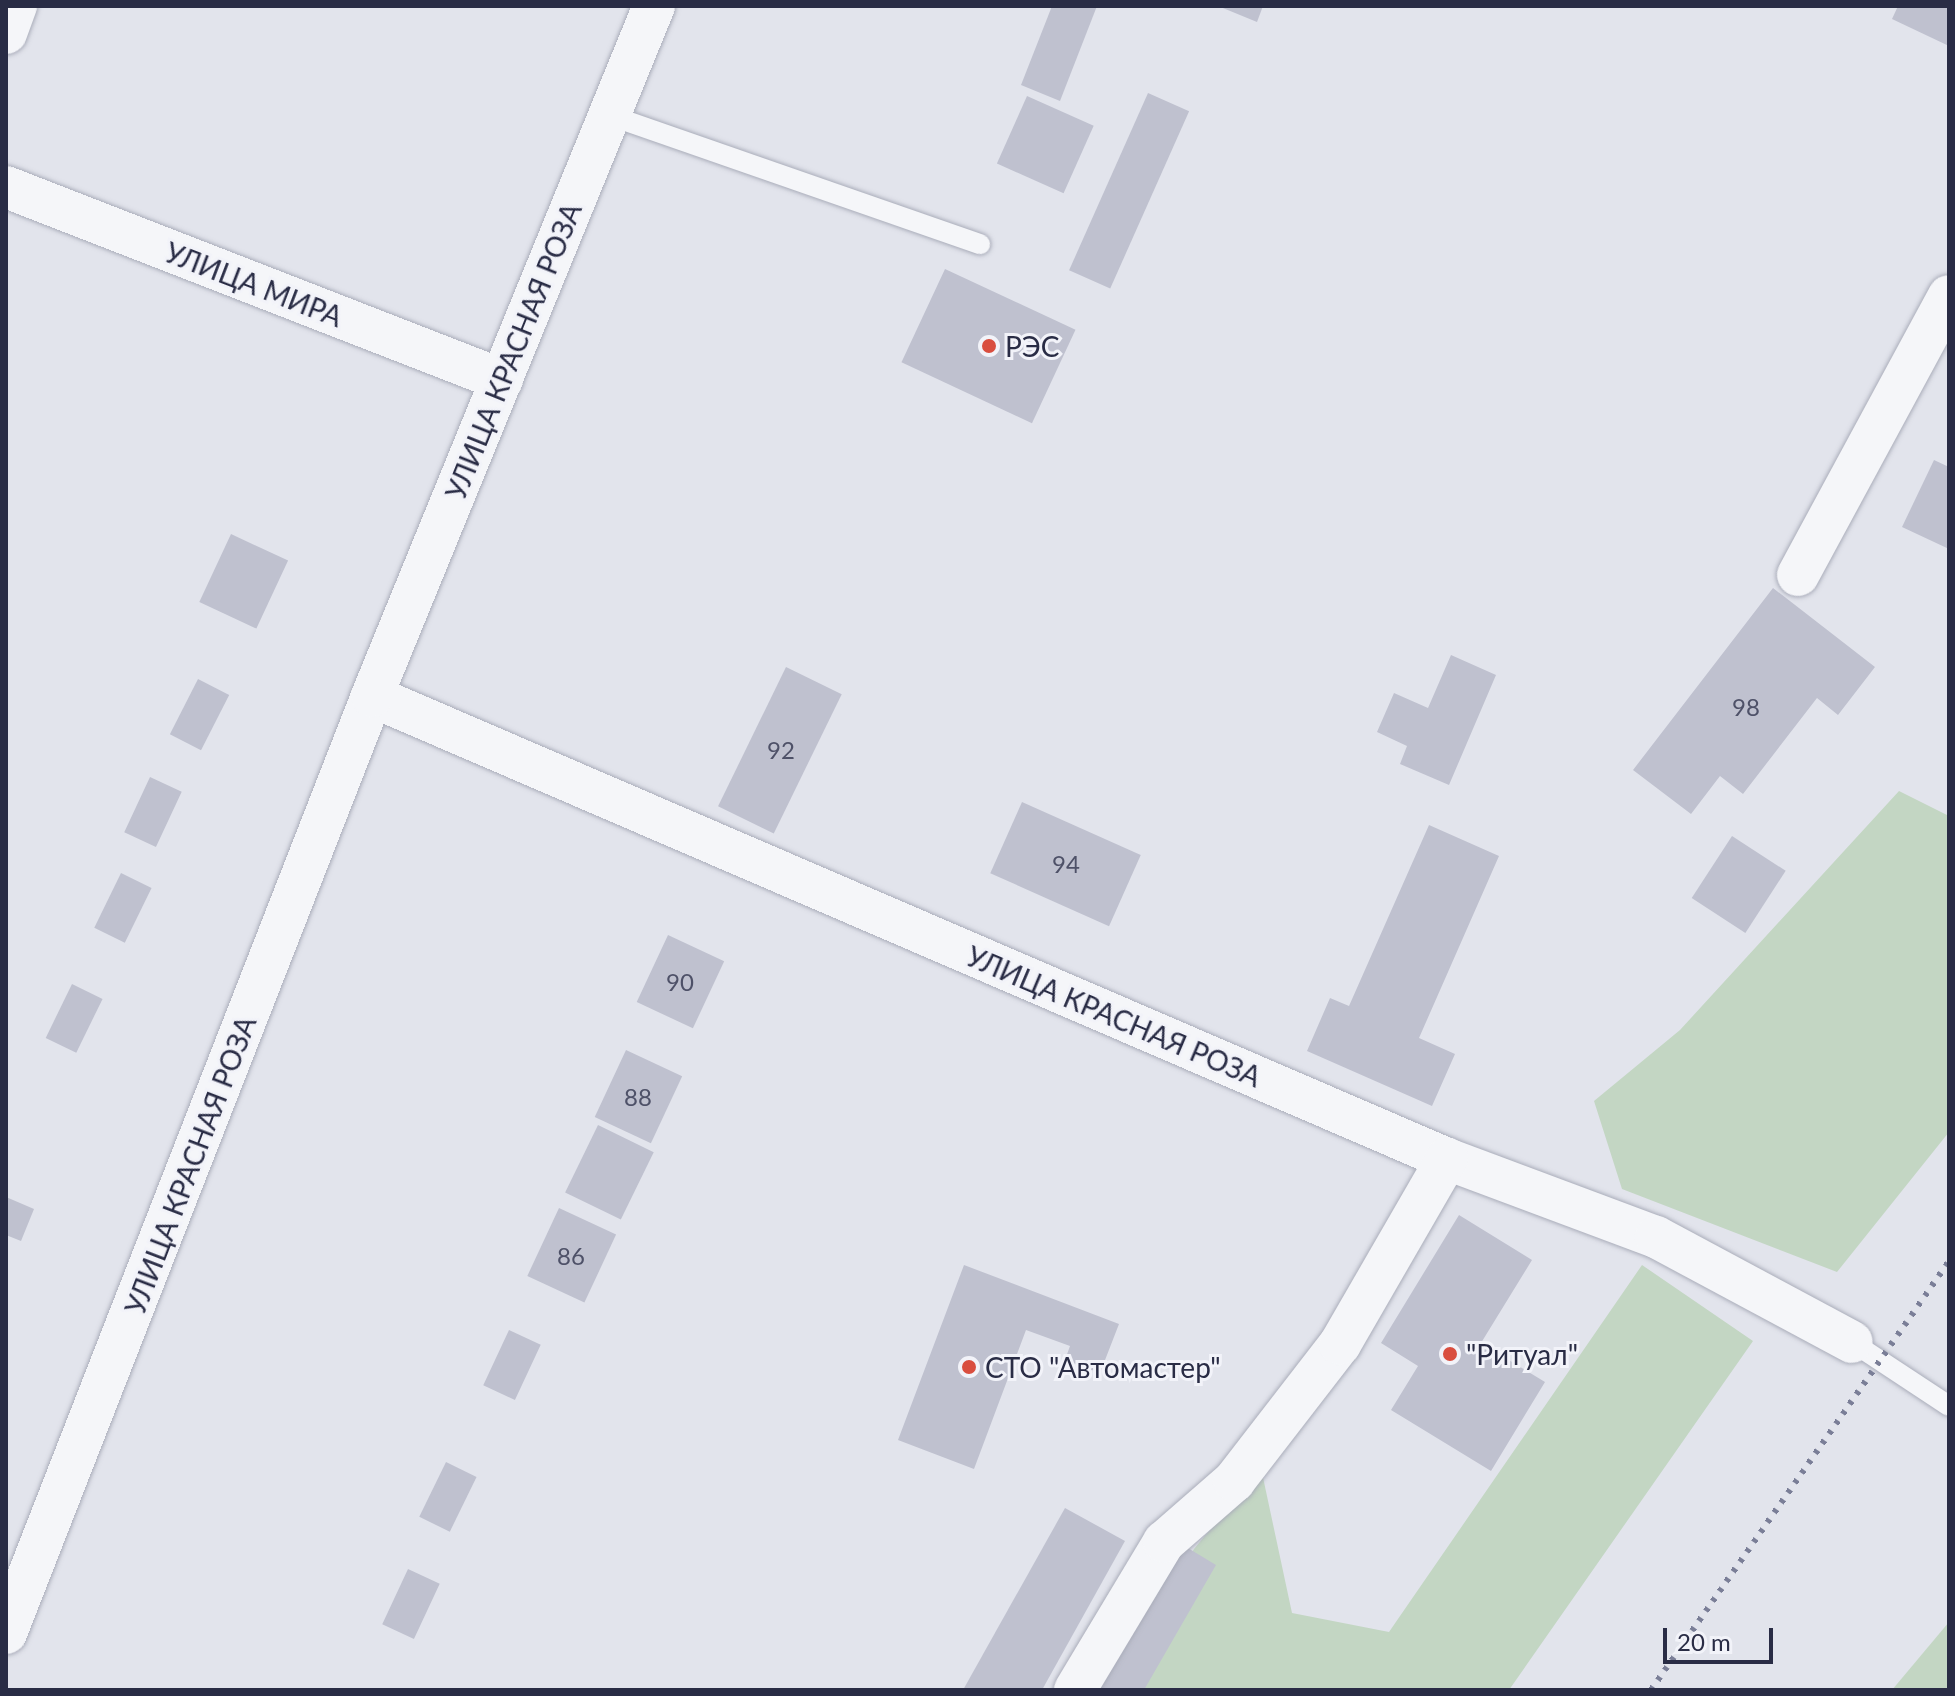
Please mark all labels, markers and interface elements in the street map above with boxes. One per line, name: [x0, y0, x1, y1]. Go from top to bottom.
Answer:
street label: УЛИЦА КРАСНАЯ РОЗА: [438, 198, 588, 504]
street label: УЛИЦА МИРА: [161, 235, 347, 333]
place label: РЭС: [1005, 329, 1059, 363]
marker: РЭС: [980, 337, 998, 355]
house number: 98: [1732, 693, 1760, 721]
house number: 92: [767, 736, 795, 764]
house number: 94: [1052, 850, 1080, 878]
street label: УЛИЦА КРАСНАЯ РОЗА: [962, 939, 1266, 1093]
house number: 90: [666, 968, 694, 996]
street label: УЛИЦА КРАСНАЯ РОЗА: [118, 1011, 262, 1319]
house number: 88: [624, 1083, 652, 1111]
house number: 86: [557, 1242, 585, 1270]
place label: "Ритуал": [1466, 1337, 1578, 1371]
marker: "Ритуал": [1441, 1345, 1459, 1363]
place label: СТО "Автомастер": [985, 1350, 1221, 1384]
marker: СТО "Автомастер": [960, 1358, 978, 1376]
scale bar: [1667, 1612, 1777, 1662]
text: 20 m: [1677, 1627, 1731, 1656]

